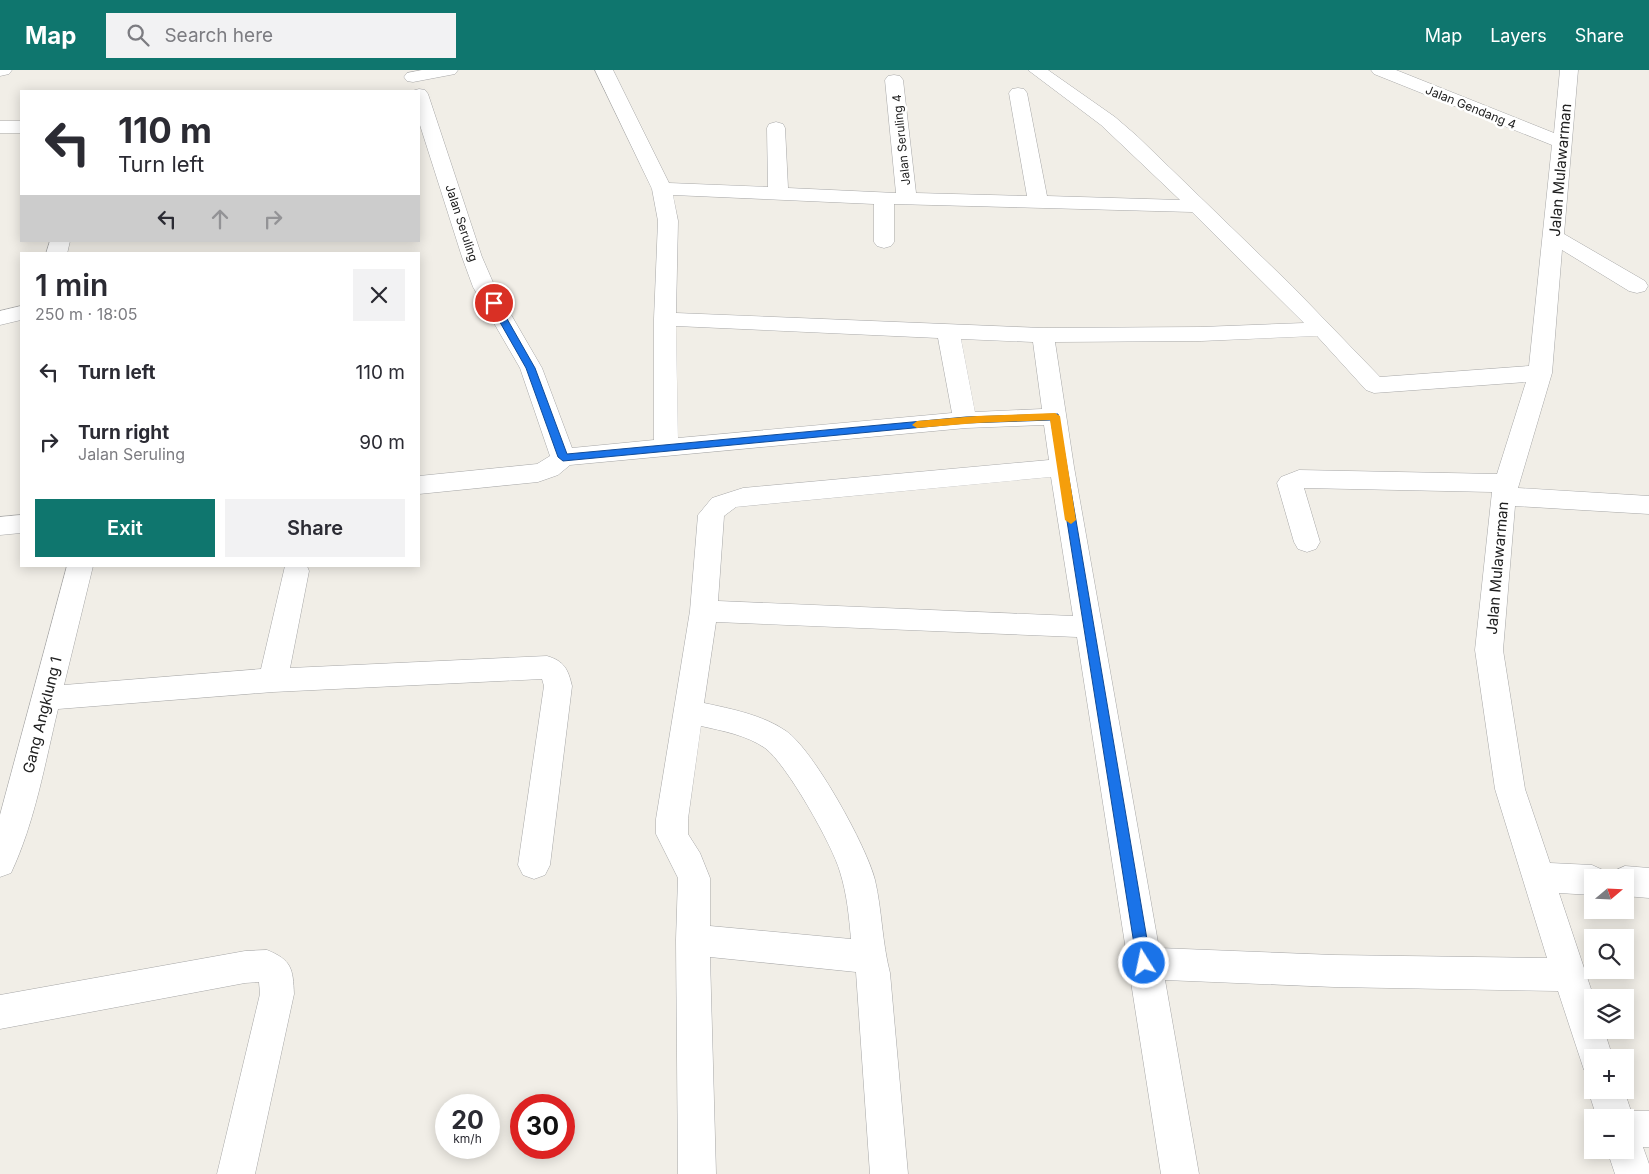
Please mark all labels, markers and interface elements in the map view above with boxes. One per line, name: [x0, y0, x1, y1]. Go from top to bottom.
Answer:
search box: [106, 13, 456, 58]
text: Map: [25, 21, 76, 50]
icon: search: [124, 21, 152, 49]
text: Search here: [164, 24, 273, 47]
text: Map: [1425, 25, 1462, 46]
text: Layers: [1490, 25, 1547, 46]
text: Share: [1575, 25, 1624, 46]
street label: Jalan Gendang 4: [1423, 82, 1519, 132]
street label: Jalan Seruling 4: [889, 94, 913, 186]
street label: Jalan Mulawarman: [1545, 103, 1575, 237]
text: 110 m: [118, 109, 212, 151]
icon: left: [35, 110, 100, 175]
text: Turn left: [118, 151, 204, 177]
street label: Jalan Seruling: [442, 183, 482, 263]
icon: left: [153, 205, 181, 233]
icon: ahead: [206, 205, 234, 233]
icon: right: [259, 205, 287, 233]
text: 1 min: [35, 267, 108, 303]
button: close: [353, 269, 405, 321]
pin: [473, 282, 515, 324]
icon: arrive: [480, 289, 508, 317]
text: 250 m · 18:05: [35, 304, 138, 324]
icon: left: [35, 358, 63, 386]
text: Turn left: [78, 361, 156, 384]
text: 110 m: [356, 361, 405, 384]
text: Turn right: [78, 421, 169, 444]
icon: right: [35, 428, 63, 456]
text: 90 m: [359, 431, 405, 454]
text: Jalan Seruling: [78, 444, 185, 464]
button: Exit: [35, 499, 215, 557]
button: Share: [225, 499, 405, 557]
street label: Jalan Mulawarman: [1482, 501, 1512, 635]
street label: Gang Angklung 1: [18, 655, 66, 775]
north arrow: [1584, 869, 1634, 919]
map controls: [1584, 869, 1634, 1159]
button: search: [1584, 929, 1634, 979]
position arrow: [1117, 936, 1169, 988]
button: layers: [1584, 989, 1634, 1039]
button: +: [1584, 1049, 1634, 1099]
speed limit sign: 30: [510, 1094, 575, 1159]
text: 20: [451, 1105, 484, 1135]
button: −: [1584, 1109, 1634, 1159]
text: km/h: [453, 1131, 482, 1146]

